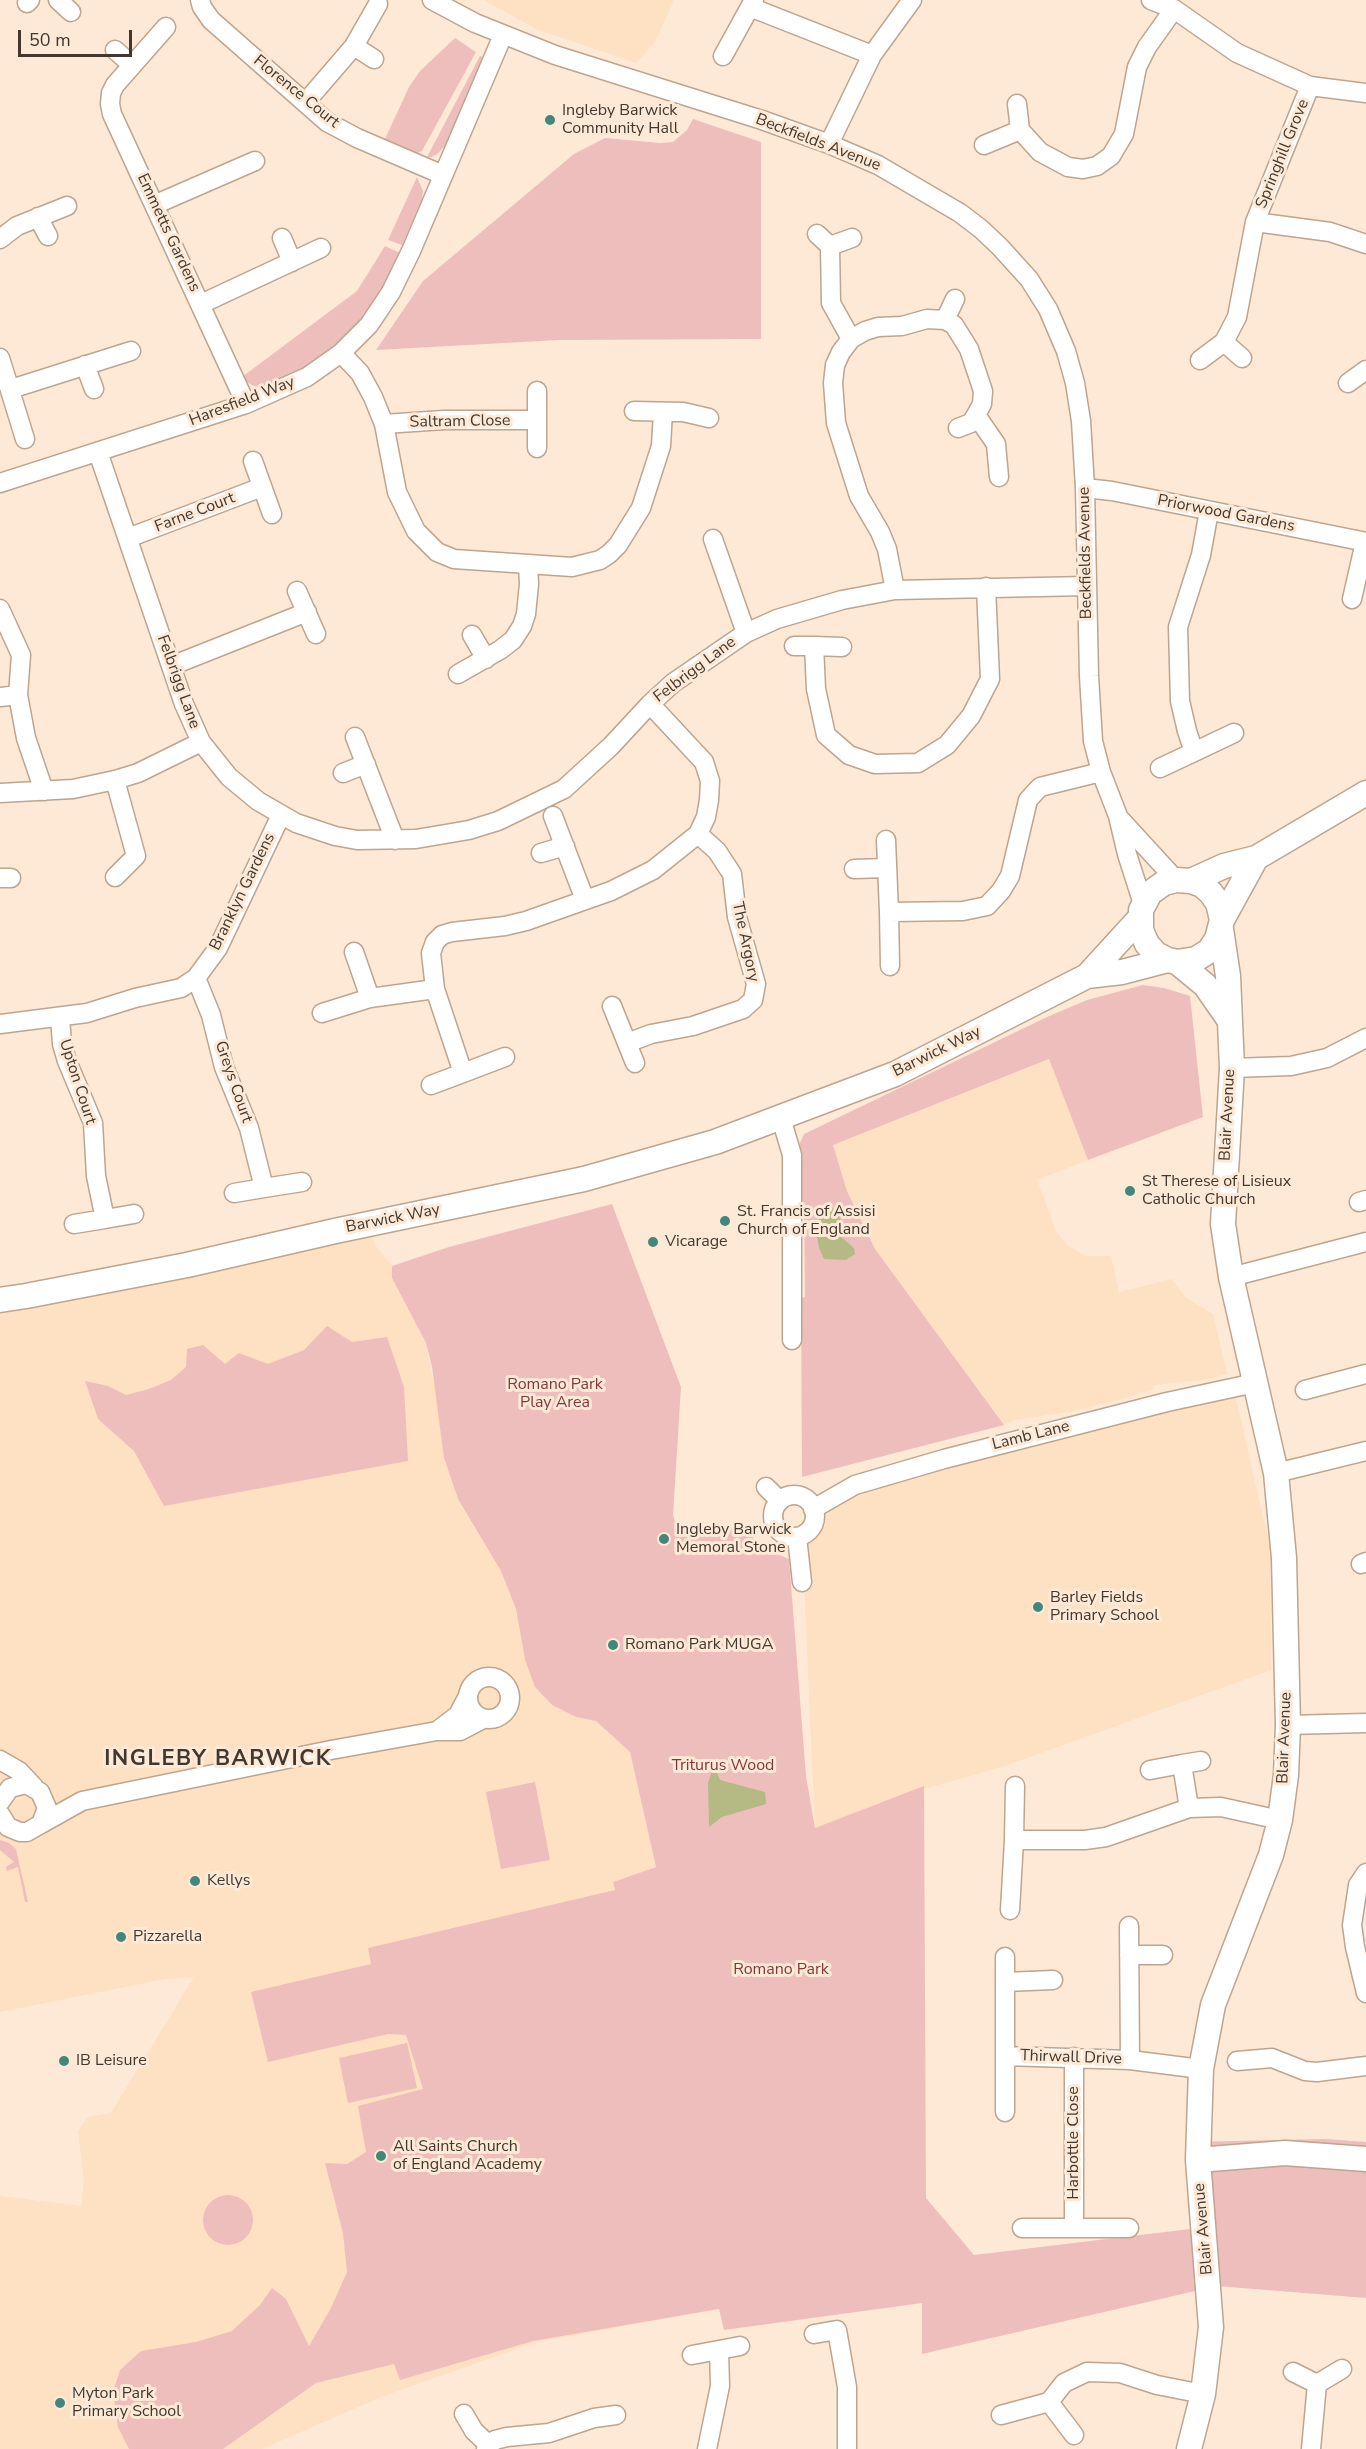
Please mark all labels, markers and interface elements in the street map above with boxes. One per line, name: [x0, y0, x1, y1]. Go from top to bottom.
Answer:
scale bar: [21, 18, 135, 56]
text: 50 m: [29, 28, 71, 52]
street label: Florence Court: [249, 51, 343, 133]
street label: Springhill Grove: [1252, 97, 1314, 211]
place label: Ingleby Barwick Community Hall: [562, 101, 678, 139]
street label: Beckfields Avenue: [753, 110, 883, 176]
marker: Ingleby Barwick Community Hall: [543, 113, 557, 127]
street label: Emmetts Gardens: [132, 171, 204, 295]
street label: Haresfield Way: [187, 373, 297, 431]
street label: Saltram Close: [409, 412, 511, 432]
street label: Beckfields Avenue: [1075, 487, 1097, 619]
street label: Farne Court: [152, 489, 238, 537]
street label: Priorwood Gardens: [1156, 491, 1296, 537]
street label: Felbrigg Lane: [152, 633, 204, 731]
street label: Felbrigg Lane: [650, 633, 740, 707]
street label: Branklyn Gardens: [206, 830, 280, 954]
street label: The Argory: [727, 900, 763, 984]
street label: Barwick Way: [890, 1022, 984, 1082]
street label: Upton Court: [54, 1037, 100, 1127]
street label: Greys Court: [210, 1039, 256, 1125]
street label: Blair Avenue: [1216, 1069, 1240, 1161]
place label: St Therese of Lisieux Catholic Church: [1142, 1172, 1291, 1210]
marker: St Therese of Lisieux Catholic Church: [1123, 1184, 1137, 1198]
street label: Barwick Way: [344, 1200, 442, 1238]
place label: St. Francis of Assisi Church of England: [737, 1202, 875, 1240]
marker: St. Francis of Assisi Church of England: [718, 1214, 732, 1228]
place label: Vicarage: [665, 1232, 728, 1252]
marker: Vicarage: [646, 1235, 660, 1249]
park label: Romano Park Play Area: [507, 1375, 603, 1413]
street label: Lamb Lane: [990, 1417, 1072, 1455]
place label: Ingleby Barwick Memoral Stone: [676, 1520, 791, 1558]
marker: Ingleby Barwick Memoral Stone: [657, 1532, 671, 1546]
place label: Barley Fields Primary School: [1050, 1588, 1159, 1626]
marker: Barley Fields Primary School: [1031, 1600, 1045, 1614]
place label: Romano Park MUGA: [625, 1635, 773, 1655]
marker: Romano Park MUGA: [606, 1638, 620, 1652]
street label: Blair Avenue: [1274, 1692, 1296, 1784]
district label: INGLEBY BARWICK: [104, 1747, 332, 1773]
park label: Triturus Wood: [672, 1756, 774, 1776]
place label: Kellys: [207, 1871, 250, 1891]
marker: Kellys: [188, 1874, 202, 1888]
place label: Pizzarella: [133, 1927, 202, 1947]
marker: Pizzarella: [114, 1930, 128, 1944]
park label: Romano Park: [733, 1960, 829, 1980]
street label: Thirwall Drive: [1020, 2047, 1122, 2069]
place label: IB Leisure: [76, 2051, 147, 2071]
marker: IB Leisure: [57, 2054, 71, 2068]
street label: Harbottle Close: [1064, 2086, 1084, 2200]
place label: All Saints Church of England Academy: [393, 2137, 542, 2175]
marker: All Saints Church of England Academy: [374, 2149, 388, 2163]
street label: Blair Avenue: [1190, 2182, 1218, 2276]
place label: Myton Park Primary School: [72, 2384, 181, 2422]
marker: Myton Park Primary School: [53, 2396, 67, 2410]

